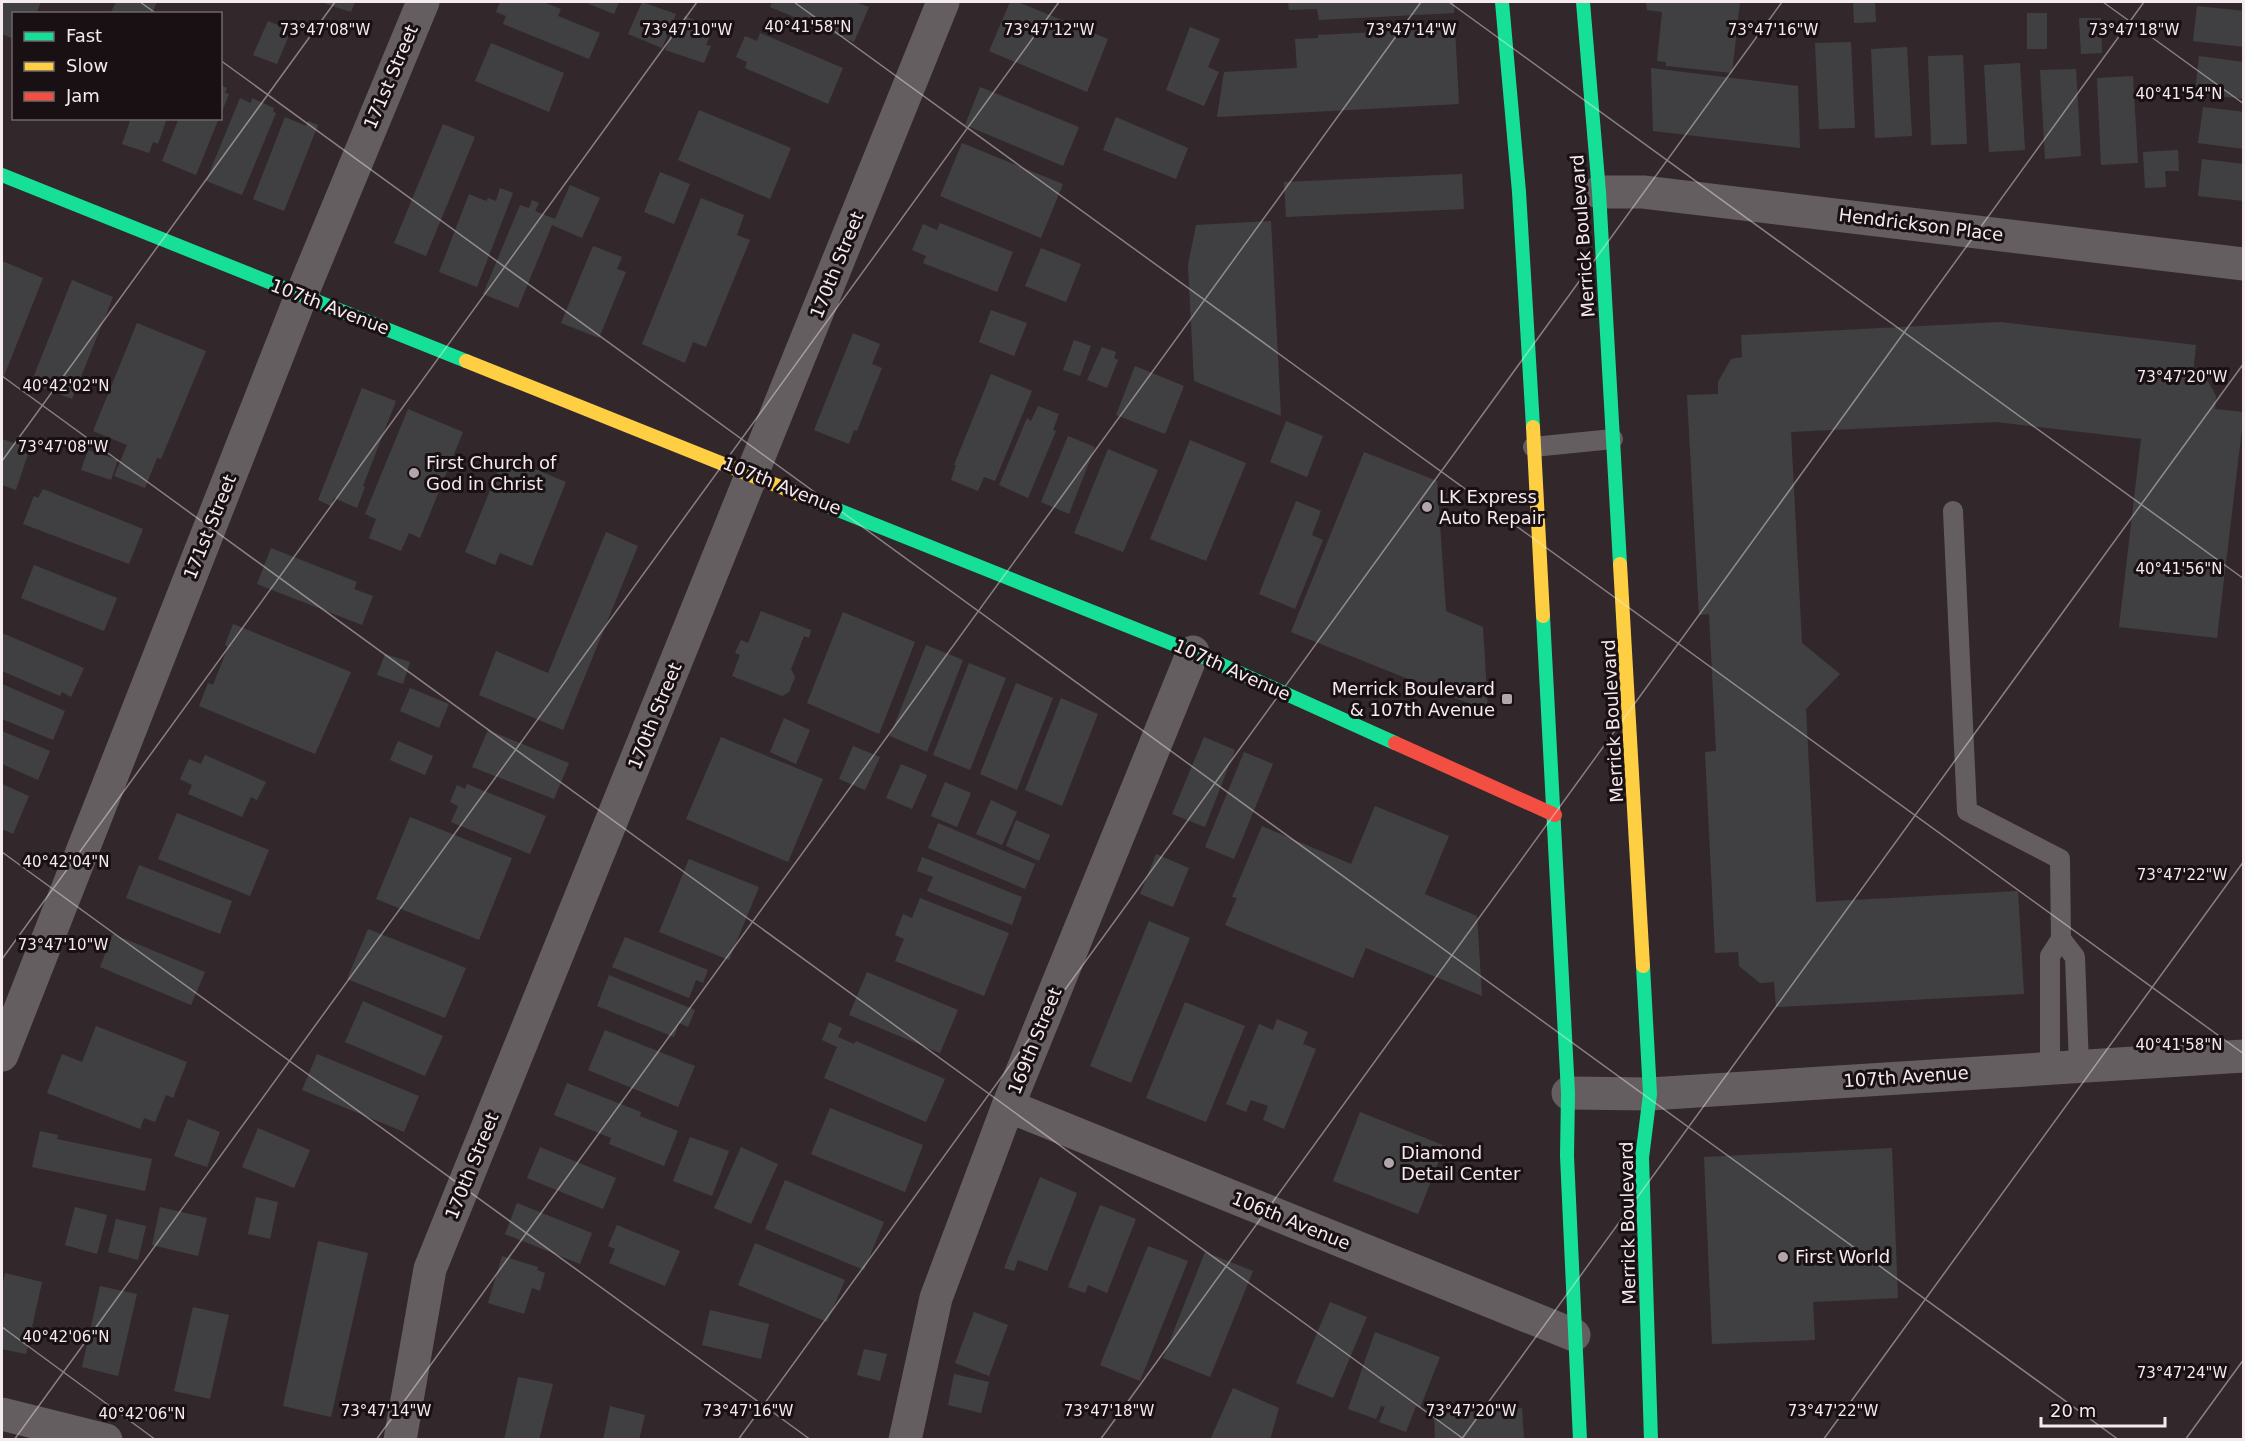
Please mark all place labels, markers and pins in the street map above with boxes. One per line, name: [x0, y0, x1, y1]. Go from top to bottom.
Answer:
place label: First Church of God in Christ: [426, 452, 557, 494]
marker: First Church of God in Christ: [407, 466, 421, 480]
place label: LK Express Auto Repair: [1439, 486, 1545, 528]
marker: LK Express Auto Repair: [1420, 500, 1434, 514]
place label: Merrick Boulevard & 107th Avenue: [1332, 678, 1495, 720]
marker: Merrick Boulevard & 107th Avenue: [1500, 692, 1514, 706]
place label: Diamond Detail Center: [1401, 1142, 1521, 1184]
marker: Diamond Detail Center: [1382, 1156, 1396, 1170]
place label: First World: [1795, 1246, 1890, 1267]
marker: First World: [1776, 1250, 1790, 1264]

